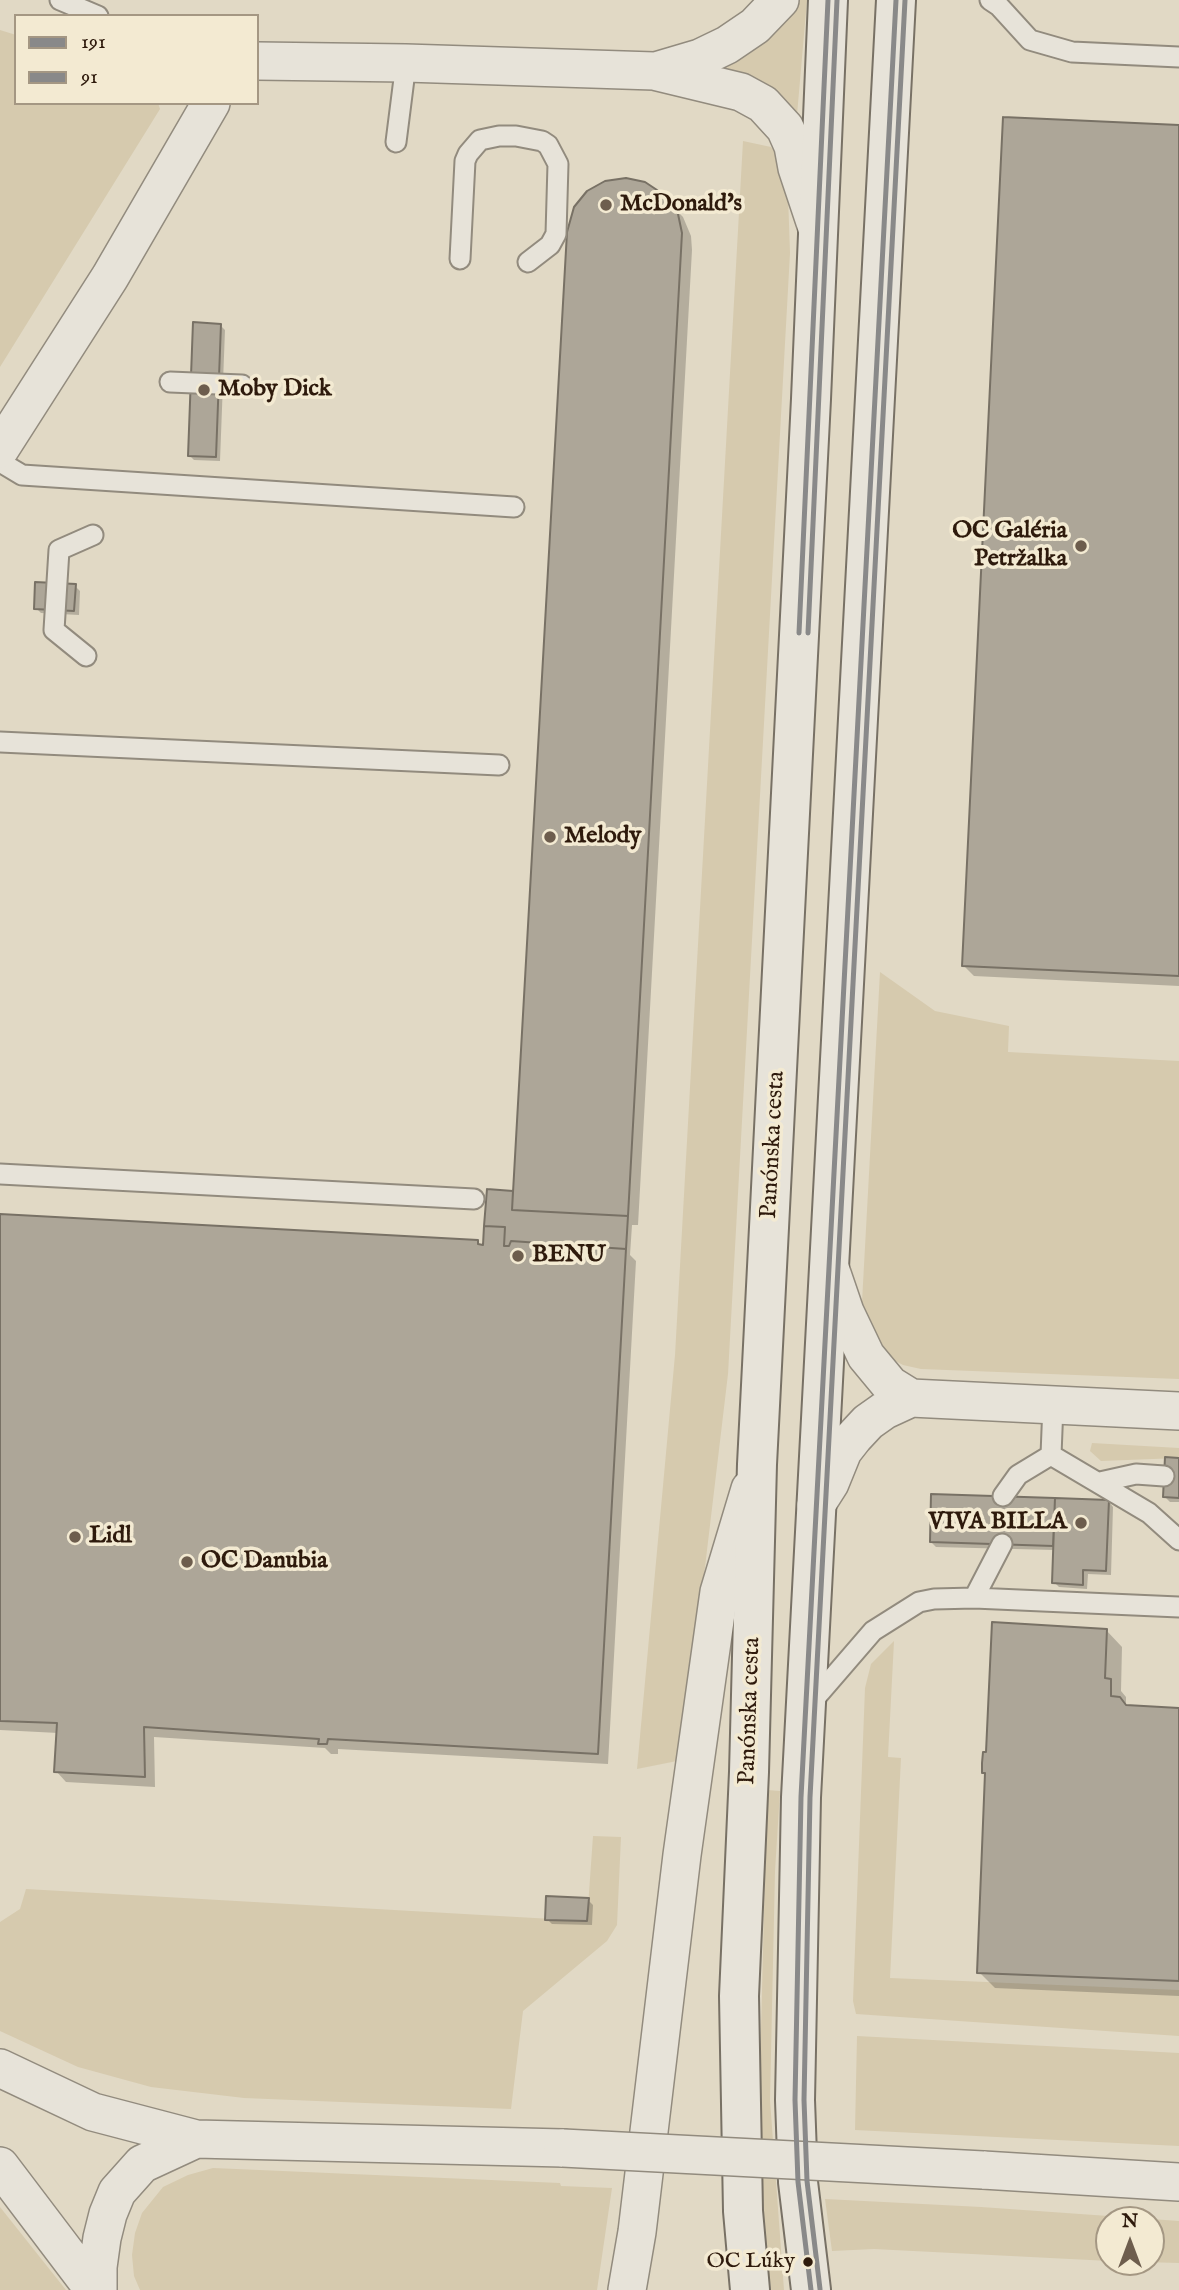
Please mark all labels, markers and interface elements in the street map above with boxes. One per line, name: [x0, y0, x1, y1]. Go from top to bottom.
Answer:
legend: [14, 14, 259, 105]
text: 191: [81, 29, 106, 56]
text: 91: [81, 64, 98, 91]
place label: McDonald's: [620, 191, 742, 219]
marker: McDonald's: [598, 197, 614, 213]
place label: Moby Dick: [218, 376, 332, 404]
marker: Moby Dick: [196, 382, 212, 398]
place label: OC Galéria Petržalka: [952, 518, 1067, 574]
marker: OC Galéria Petržalka: [1073, 538, 1089, 554]
place label: Melody: [564, 823, 641, 851]
marker: Melody: [542, 829, 558, 845]
street label: Panónska cesta: [756, 1070, 792, 1220]
place label: BENU: [532, 1242, 606, 1270]
marker: BENU: [510, 1248, 526, 1264]
place label: VIVA BILLA: [929, 1509, 1067, 1537]
marker: VIVA BILLA: [1073, 1515, 1089, 1531]
place label: Lidl: [89, 1523, 132, 1551]
marker: Lidl: [67, 1529, 83, 1545]
place label: OC Danubia: [201, 1548, 328, 1576]
marker: OC Danubia: [179, 1554, 195, 1570]
street label: Panónska cesta: [734, 1637, 768, 1785]
north arrow: [1095, 2206, 1165, 2276]
text: N: [1122, 2210, 1138, 2234]
place label: OC Lúky: [707, 2249, 795, 2275]
marker: OC Lúky: [801, 2255, 815, 2269]

